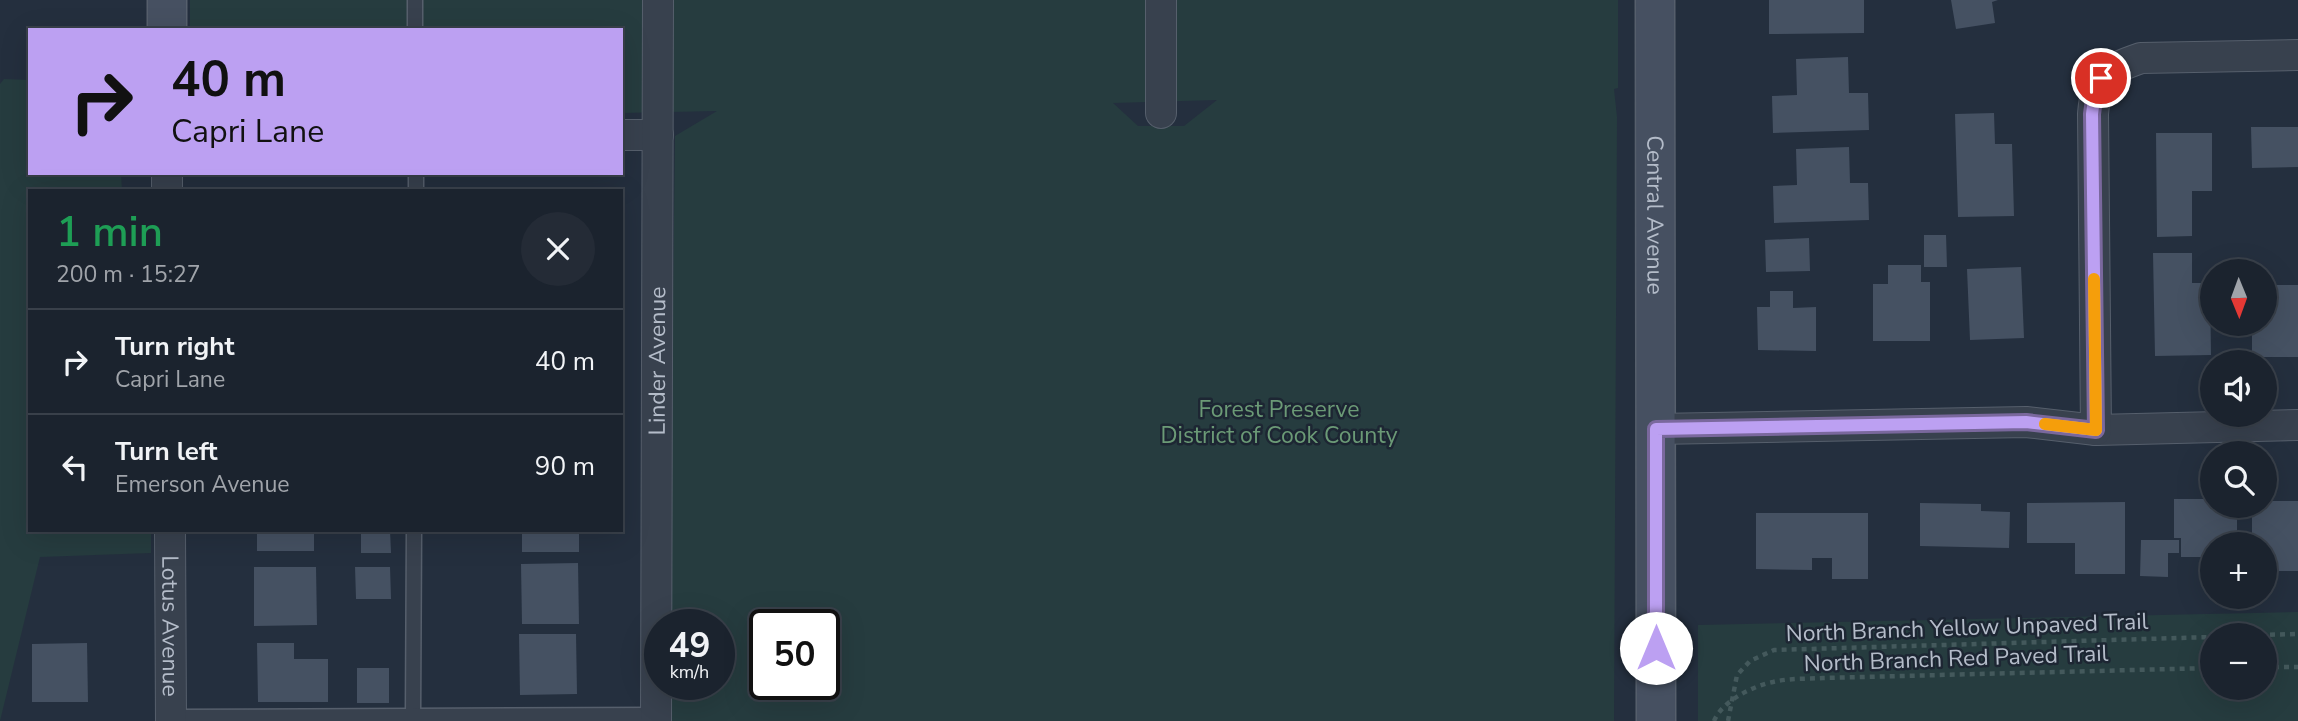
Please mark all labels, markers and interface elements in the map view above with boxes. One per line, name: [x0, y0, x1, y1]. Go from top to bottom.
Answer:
text: 40 m: [171, 46, 286, 113]
pin: [2071, 48, 2131, 108]
icon: right: [56, 56, 147, 147]
icon: arrive: [2082, 59, 2120, 97]
text: Capri Lane: [171, 110, 324, 153]
street label: Central Avenue: [1639, 135, 1670, 295]
text: 1 min: [56, 204, 163, 261]
button: close: [521, 212, 595, 286]
text: 200 m · 15:27: [56, 259, 201, 290]
north arrow: [2200, 259, 2277, 336]
map controls: [2200, 259, 2277, 700]
street label: Linder Avenue: [642, 286, 673, 436]
text: Turn right: [115, 329, 234, 364]
icon: right: [56, 343, 94, 381]
text: 40 m: [535, 344, 595, 379]
button: sound: [2200, 350, 2277, 427]
text: Capri Lane: [115, 364, 225, 395]
park label: Forest Preserve District of Cook County: [1161, 394, 1398, 451]
text: Turn left: [115, 434, 218, 469]
button: search: [2200, 441, 2277, 518]
icon: left: [56, 448, 94, 486]
text: 90 m: [535, 449, 595, 484]
text: Emerson Avenue: [115, 469, 290, 500]
button: +: [2200, 532, 2277, 609]
street label: Lotus Avenue: [154, 555, 186, 697]
street label: North Branch Yellow Unpaved Trail: [1785, 606, 2149, 649]
speed limit sign: 50: [749, 609, 840, 700]
position arrow: [1619, 611, 1693, 685]
text: 49: [668, 622, 711, 669]
button: −: [2200, 623, 2277, 700]
street label: North Branch Red Paved Trail: [1803, 638, 2109, 679]
text: km/h: [670, 660, 709, 684]

